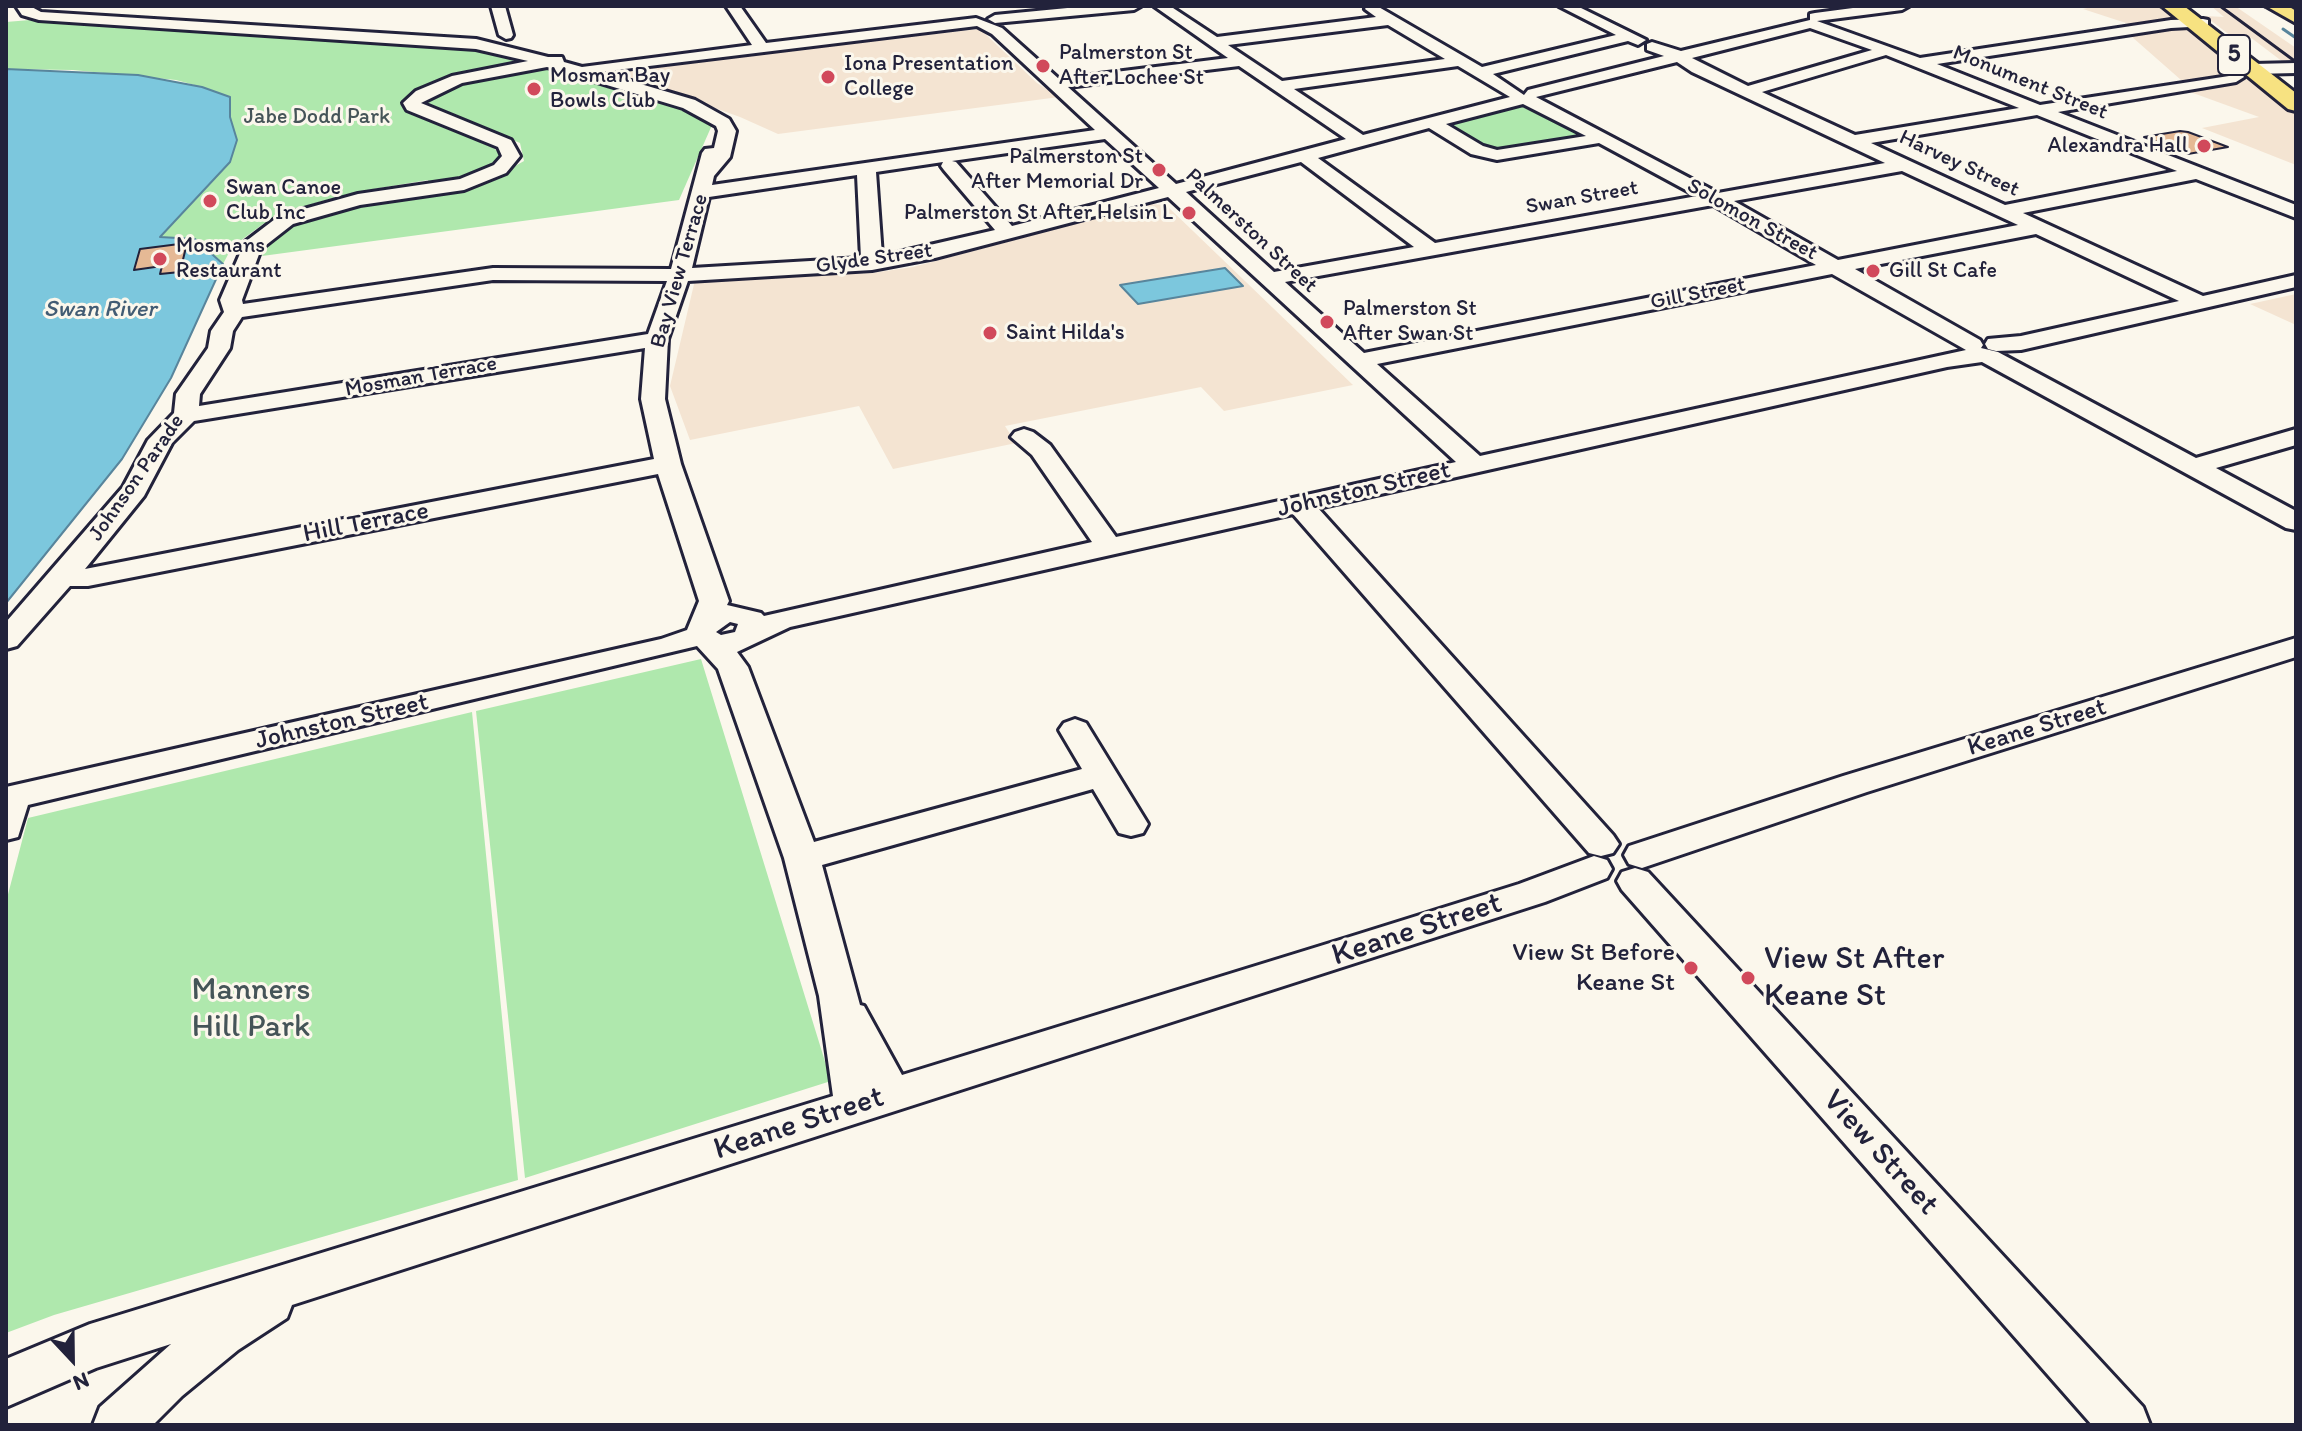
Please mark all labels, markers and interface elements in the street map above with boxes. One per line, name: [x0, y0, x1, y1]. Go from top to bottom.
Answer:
road number: 5: [2218, 35, 2250, 75]
place label: Palmerston St After Lochee St: [1059, 40, 1204, 92]
street label: Monument Street: [1948, 40, 2112, 126]
place label: Iona Presentation College: [844, 51, 1013, 102]
marker: Palmerston St After Lochee St: [1034, 57, 1052, 75]
place label: Mosman Bay Bowls Club: [550, 63, 670, 114]
marker: Iona Presentation College: [819, 68, 837, 86]
marker: Mosman Bay Bowls Club: [525, 80, 543, 98]
park label: Jabe Dodd Park: [244, 104, 390, 130]
street label: Harvey Street: [1895, 125, 2023, 203]
place label: Alexandra Hall: [2048, 133, 2188, 159]
marker: Alexandra Hall: [2195, 137, 2213, 155]
place label: Palmerston St After Memorial Dr: [971, 144, 1143, 196]
marker: Palmerston St After Memorial Dr: [1150, 161, 1168, 179]
street label: Palmerston Street: [1179, 163, 1323, 299]
street label: Solomon Street: [1682, 173, 1822, 267]
place label: Swan Canoe Club Inc: [226, 175, 341, 226]
street label: Swan Street: [1524, 175, 1640, 221]
street label: Bay View Terrace: [645, 191, 715, 351]
marker: Swan Canoe Club Inc: [201, 192, 219, 210]
place label: Palmerston St After Helsin L: [904, 200, 1173, 226]
marker: Palmerston St After Helsin L: [1180, 204, 1198, 222]
place label: Mosmans Restaurant: [176, 233, 282, 284]
street label: Glyde Street: [814, 238, 934, 280]
marker: Mosmans Restaurant: [151, 250, 169, 268]
place label: Gill St Cafe: [1889, 258, 1997, 284]
marker: Gill St Cafe: [1864, 262, 1882, 280]
street label: Gill Street: [1648, 272, 1748, 316]
water label: Swan River: [44, 296, 156, 324]
place label: Palmerston St After Swan St: [1343, 296, 1477, 348]
marker: Palmerston St After Swan St: [1318, 313, 1336, 331]
place label: Saint Hilda's: [1006, 320, 1125, 346]
marker: Saint Hilda's: [981, 324, 999, 342]
street label: Mosman Terrace: [343, 351, 499, 403]
street label: Johnson Parade: [83, 409, 191, 547]
street label: Johnston Street: [1275, 455, 1453, 525]
street label: Hill Terrace: [301, 496, 431, 550]
street label: Johnston Street: [253, 687, 431, 757]
street label: Keane Street: [1964, 692, 2110, 764]
street label: Keane Street: [1327, 884, 1507, 976]
place label: View St Before Keane St: [1512, 937, 1675, 998]
place label: View St After Keane St: [1764, 941, 1944, 1016]
marker: View St Before Keane St: [1682, 959, 1700, 977]
marker: View St After Keane St: [1739, 969, 1757, 987]
park label: Manners Hill Park: [191, 972, 311, 1047]
street label: Keane Street: [709, 1078, 889, 1170]
street label: View Street: [1814, 1082, 1946, 1224]
north arrow: [32, 1319, 112, 1399]
text: N: [69, 1366, 93, 1397]

